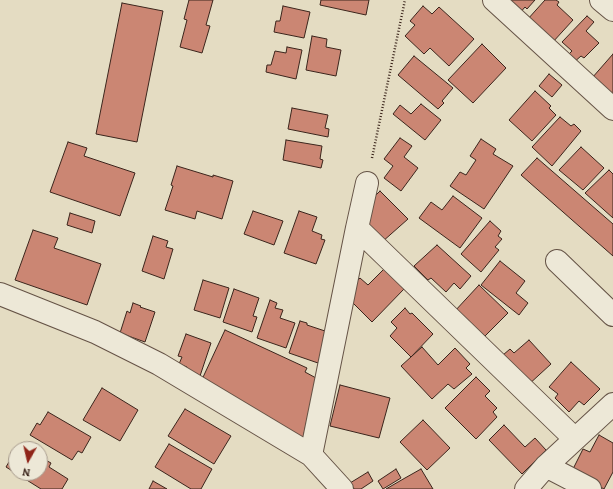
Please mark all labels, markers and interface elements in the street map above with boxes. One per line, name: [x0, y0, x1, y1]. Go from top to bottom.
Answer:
north arrow: [8, 441, 48, 481]
text: N: [21, 464, 31, 480]

